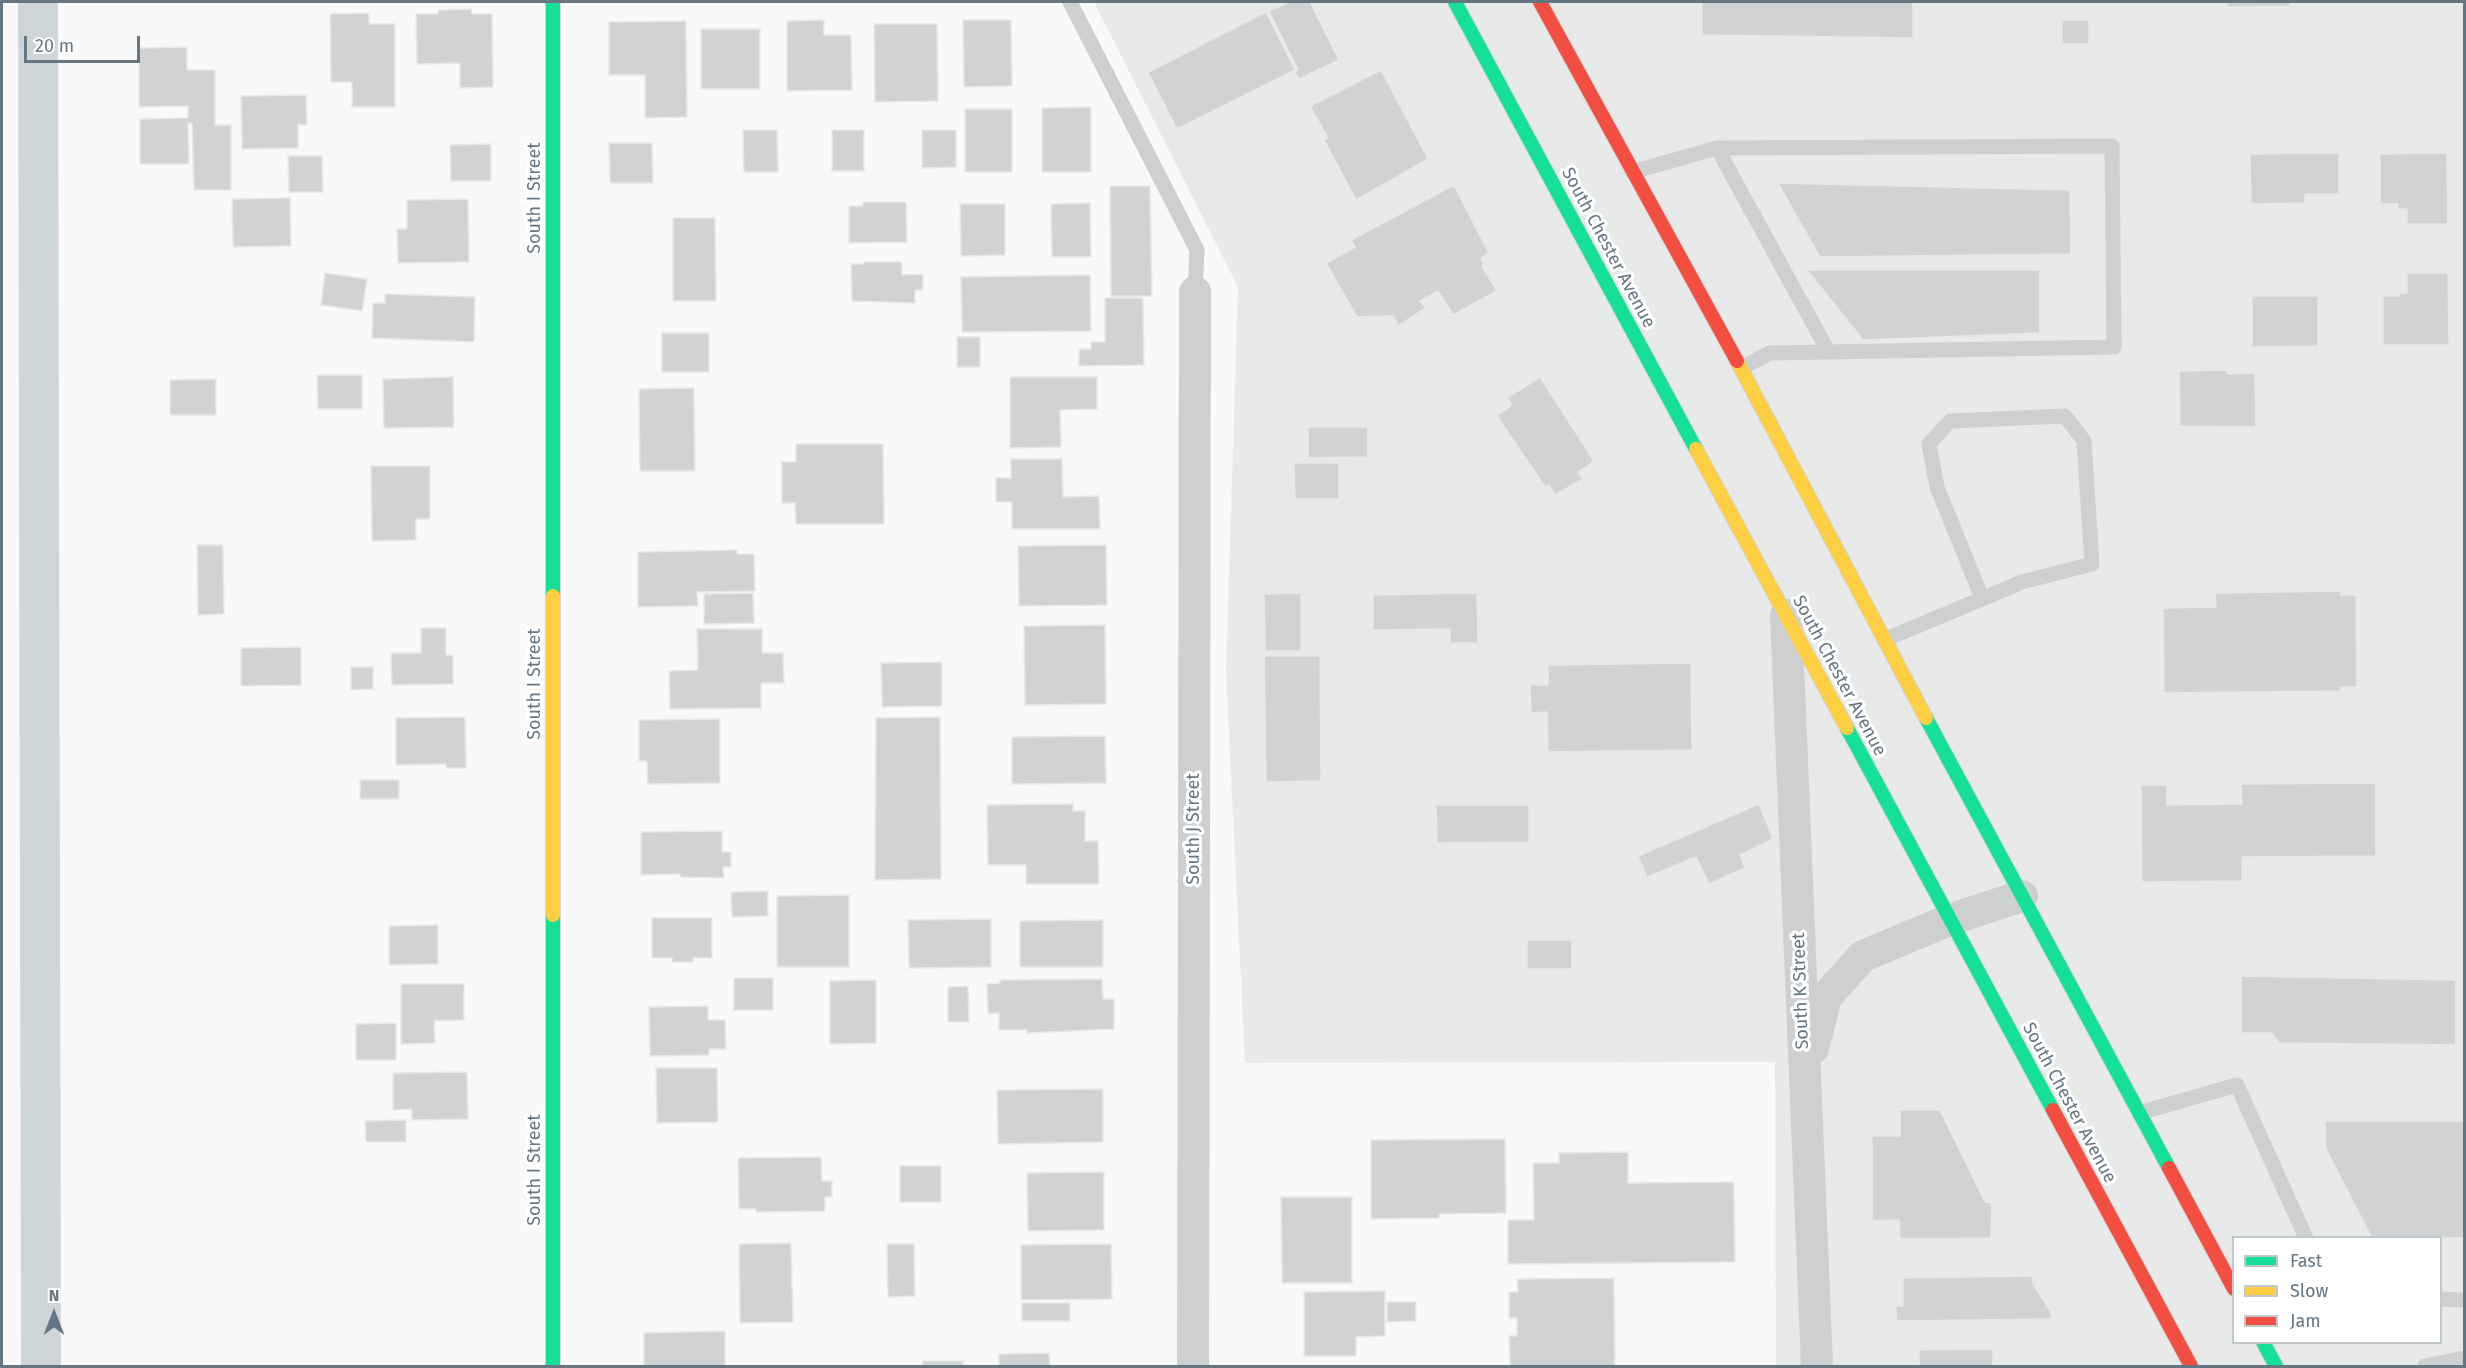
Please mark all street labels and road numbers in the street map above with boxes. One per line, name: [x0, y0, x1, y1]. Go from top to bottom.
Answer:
street label: South I Street: [524, 142, 546, 254]
street label: South Chester Avenue: [1556, 164, 1660, 332]
street label: South Chester Avenue: [1787, 592, 1891, 760]
street label: South I Street: [524, 628, 546, 740]
street label: South J Street: [1183, 773, 1205, 885]
street label: South K Street: [1788, 932, 1814, 1050]
street label: South Chester Avenue: [2017, 1019, 2121, 1187]
street label: South I Street: [524, 1114, 546, 1226]

